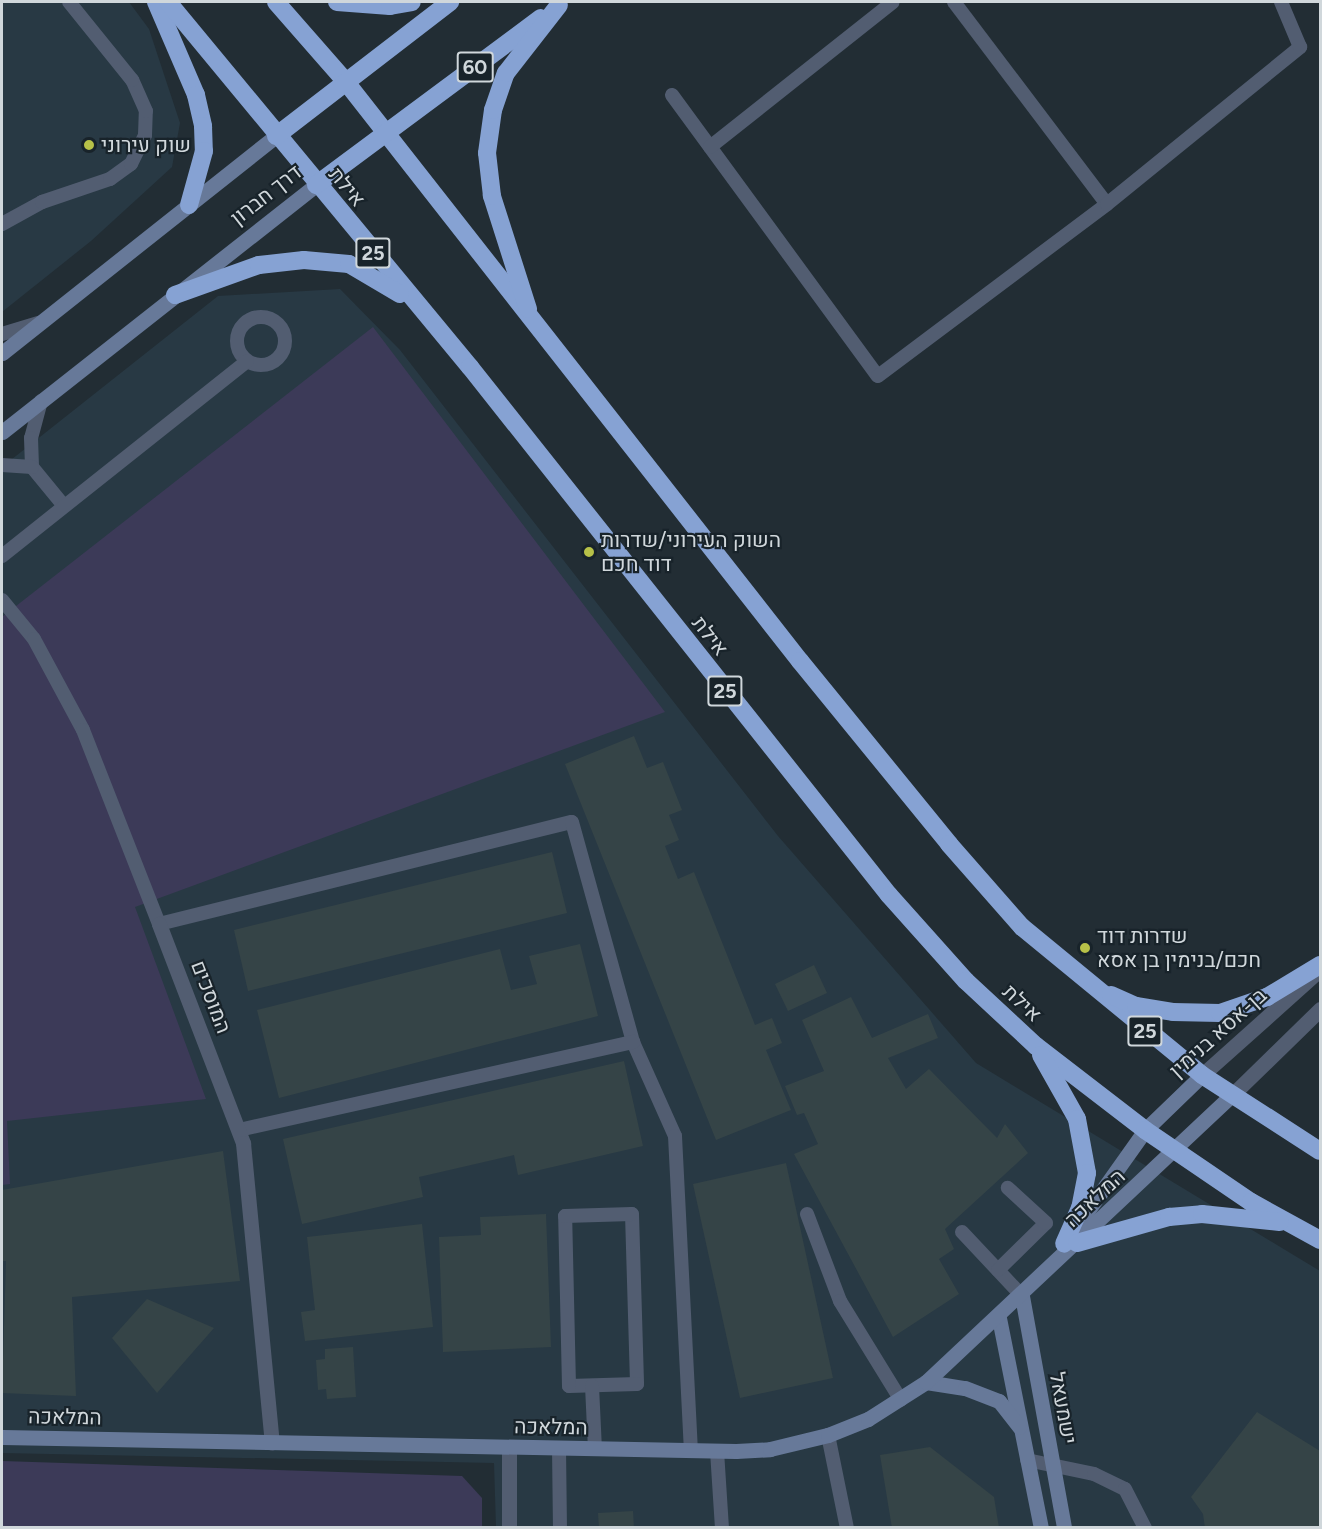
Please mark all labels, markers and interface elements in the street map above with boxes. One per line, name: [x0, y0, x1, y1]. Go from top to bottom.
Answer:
road number: 60: [456, 50, 494, 84]
place label: שוק עירוני: [101, 132, 191, 158]
marker: שוק עירוני: [82, 138, 96, 152]
street label: דרך חברון: [225, 159, 307, 231]
street label: אילת: [323, 162, 371, 212]
road number: 25: [355, 236, 391, 270]
place label: השוק העירוני/שדרות דוד חכם: [601, 527, 781, 577]
marker: השוק העירוני/שדרות דוד חכם: [582, 545, 596, 559]
street label: אילת: [687, 611, 733, 661]
road number: 25: [707, 674, 743, 708]
place label: שדרות דוד חכם/בנימין בן אסא: [1097, 923, 1261, 973]
marker: שדרות דוד חכם/בנימין בן אסא: [1078, 941, 1092, 955]
street label: המוסכים: [186, 957, 236, 1037]
street label: אילת: [997, 979, 1047, 1027]
street label: בן-אסא בנימין: [1164, 983, 1272, 1083]
road number: 25: [1127, 1014, 1163, 1048]
street label: המלאכה: [1060, 1164, 1130, 1232]
street label: ישמעאל: [1044, 1370, 1082, 1446]
street label: המלאכה: [28, 1404, 102, 1430]
street label: המלאכה: [514, 1414, 588, 1440]

